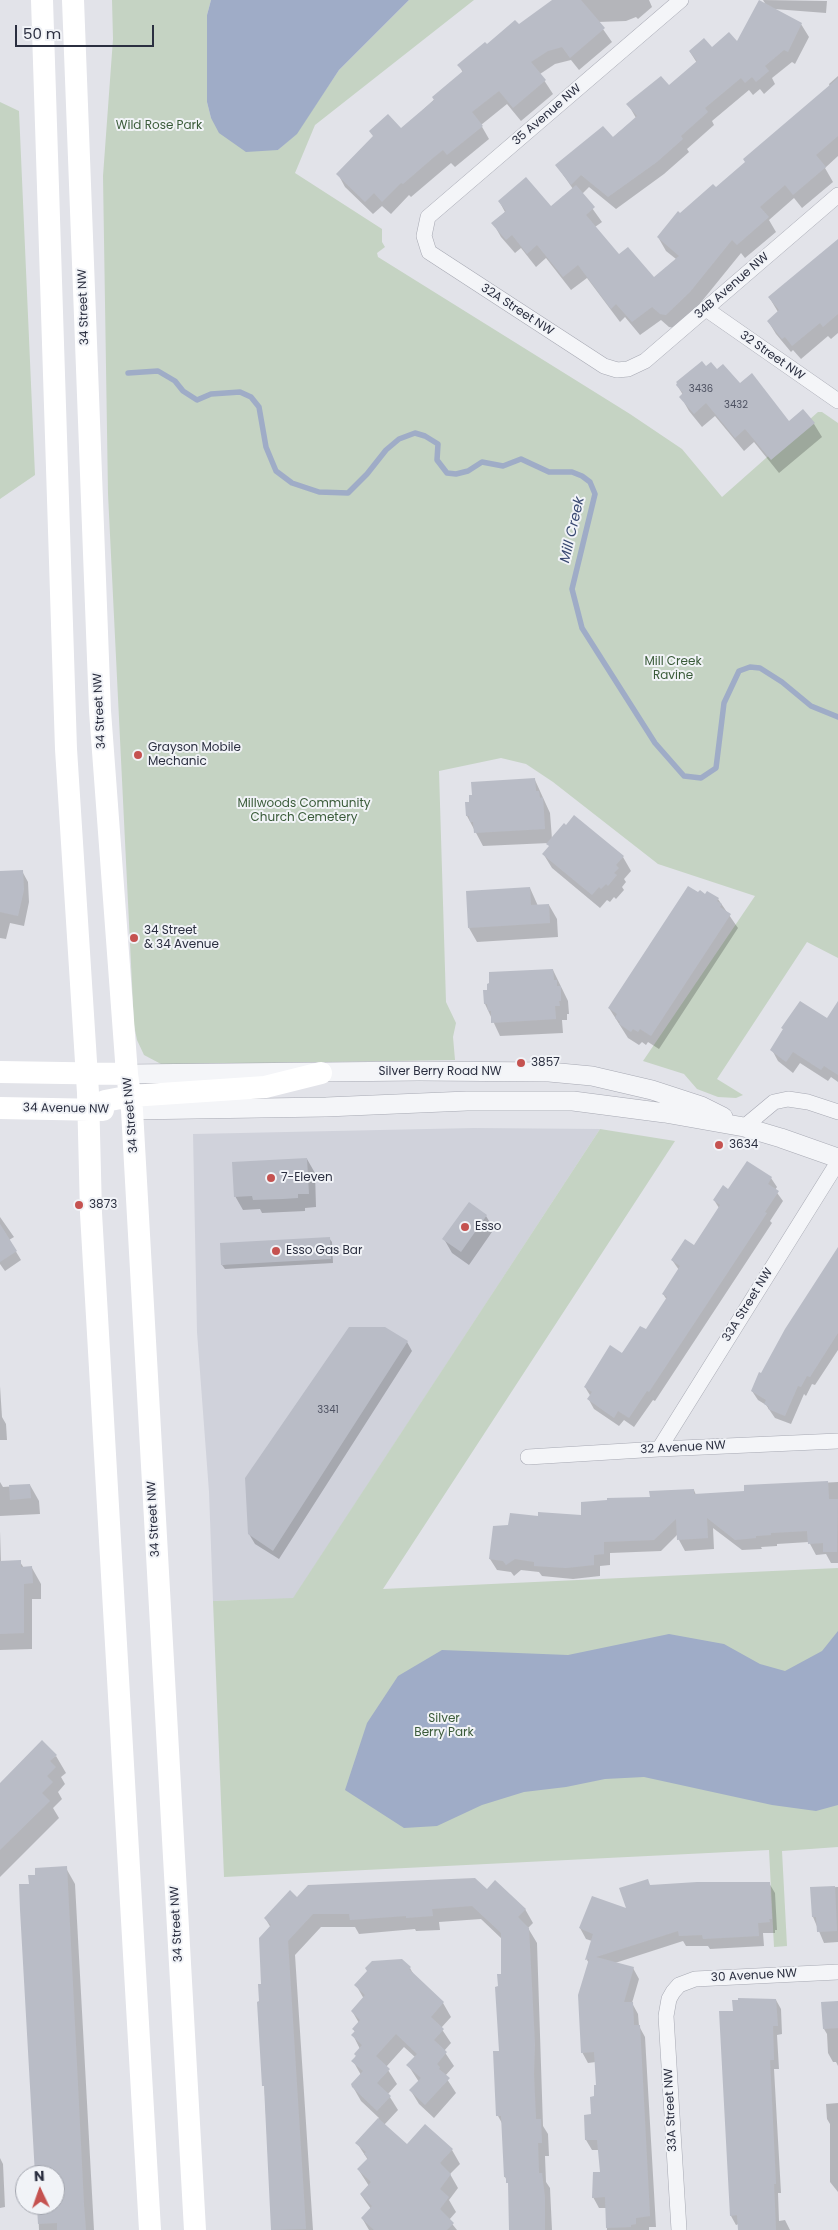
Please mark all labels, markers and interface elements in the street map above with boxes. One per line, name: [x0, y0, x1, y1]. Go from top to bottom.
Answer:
scale bar: [18, 15, 156, 47]
text: 50 m: [23, 23, 61, 44]
street label: 35 Avenue NW: [510, 81, 584, 149]
park label: Wild Rose Park: [116, 119, 202, 133]
street label: 34B Avenue NW: [692, 250, 772, 322]
street label: 34 Street NW: [75, 269, 93, 345]
street label: 32A Street NW: [478, 281, 556, 339]
street label: 32 Street NW: [737, 328, 807, 384]
house number: 3436: [689, 383, 713, 395]
house number: 3432: [724, 399, 748, 411]
water label: Mill Creek: [557, 495, 589, 565]
park label: Mill Creek Ravine: [644, 655, 702, 683]
street label: 34 Street NW: [91, 673, 109, 749]
place label: Grayson Mobile Mechanic: [148, 741, 241, 769]
marker: Grayson Mobile Mechanic: [132, 749, 144, 761]
park label: Millwoods Community Church Cemetery: [237, 797, 371, 825]
place label: 34 Street & 34 Avenue: [144, 924, 219, 952]
marker: 34 Street & 34 Avenue: [128, 932, 140, 944]
place label: 3857: [531, 1056, 560, 1070]
marker: 3857: [515, 1057, 527, 1069]
street label: Silver Berry Road NW: [378, 1065, 502, 1079]
street label: 34 Street NW: [121, 1076, 141, 1154]
street label: 34 Avenue NW: [23, 1101, 109, 1117]
place label: 3634: [729, 1138, 758, 1152]
marker: 3634: [713, 1139, 725, 1151]
place label: 7-Eleven: [281, 1171, 333, 1185]
marker: 7-Eleven: [265, 1172, 277, 1184]
place label: 3873: [89, 1198, 117, 1212]
marker: 3873: [73, 1199, 85, 1211]
place label: Esso: [475, 1220, 501, 1234]
marker: Esso: [459, 1221, 471, 1233]
place label: Esso Gas Bar: [286, 1244, 362, 1258]
marker: Esso Gas Bar: [270, 1245, 282, 1257]
street label: 33A Street NW: [720, 1266, 776, 1344]
house number: 3341: [317, 1404, 339, 1416]
street label: 32 Avenue NW: [640, 1439, 726, 1457]
street label: 34 Street NW: [145, 1481, 163, 1557]
park label: Silver Berry Park: [414, 1712, 474, 1740]
street label: 34 Street NW: [168, 1886, 186, 1962]
street label: 30 Avenue NW: [711, 1967, 797, 1985]
street label: 33A Street NW: [662, 2068, 680, 2152]
north arrow: [15, 2165, 65, 2215]
text: N: [33, 2166, 45, 2186]

